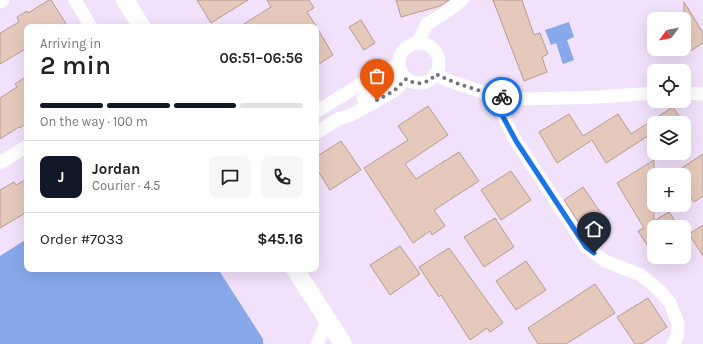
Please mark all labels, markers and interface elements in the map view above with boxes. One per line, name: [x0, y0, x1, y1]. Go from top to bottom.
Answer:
north arrow: [647, 12, 691, 56]
map controls: [647, 12, 691, 264]
text: Arriving in: [40, 36, 101, 51]
text: 06:51–06:56: [219, 49, 303, 67]
text: 2 min: [40, 50, 111, 81]
pin: [360, 59, 394, 100]
button: locate: [647, 64, 691, 108]
icon: bag: [366, 65, 388, 87]
courier: [482, 77, 522, 117]
icon: bike: [491, 86, 513, 108]
text: On the way · 100 m: [40, 114, 148, 129]
button: layers: [647, 116, 691, 160]
button: chat: [209, 156, 251, 198]
button: phone: [261, 156, 303, 198]
text: Jordan: [92, 160, 140, 178]
text: J: [58, 168, 64, 186]
button: +: [647, 168, 691, 212]
text: Courier · 4.5: [92, 178, 160, 193]
pin: [577, 212, 611, 253]
icon: home: [583, 218, 605, 240]
button: −: [647, 220, 691, 264]
text: Order #7033: [40, 230, 124, 248]
text: $45.16: [257, 230, 303, 248]

